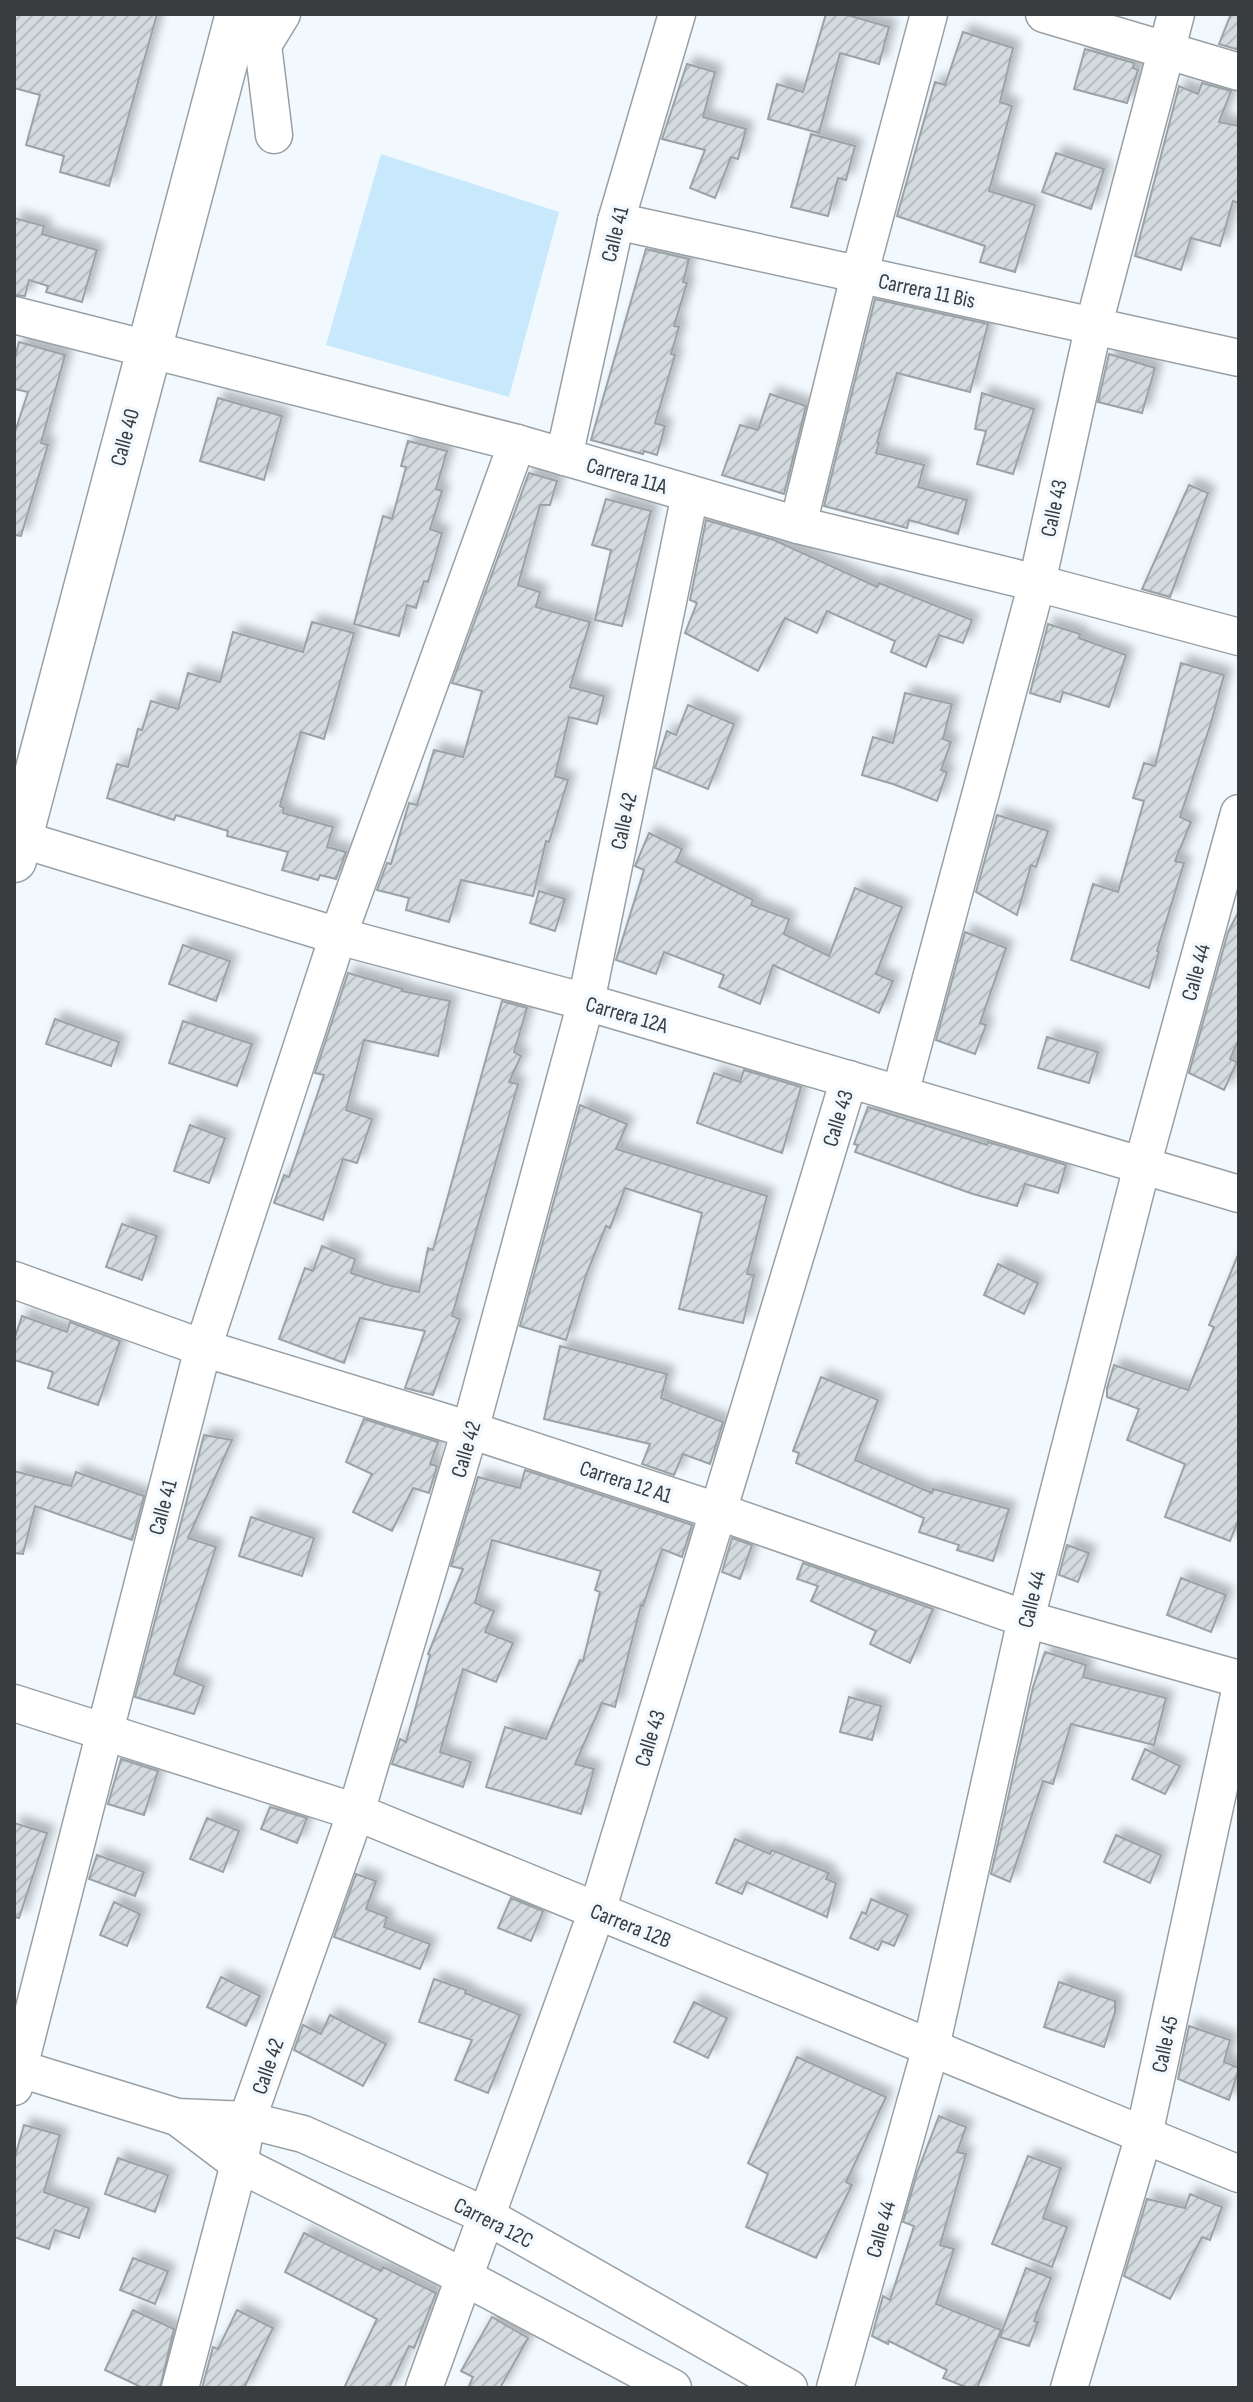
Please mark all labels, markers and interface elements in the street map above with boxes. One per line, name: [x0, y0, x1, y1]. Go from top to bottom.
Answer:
street label: Calle 41: [596, 204, 635, 265]
street label: Carrera 11 Bis: [876, 268, 978, 315]
street label: Calle 40: [105, 406, 146, 469]
street label: Carrera 11A: [583, 452, 671, 501]
street label: Calle 43: [1035, 477, 1074, 539]
street label: Calle 42: [605, 790, 644, 852]
street label: Calle 44: [1176, 941, 1217, 1004]
street label: Carrera 12A: [582, 991, 671, 1040]
street label: Calle 43: [817, 1087, 860, 1150]
street label: Calle 42: [446, 1418, 487, 1481]
street label: Carrera 12 A1: [576, 1455, 675, 1510]
street label: Calle 41: [143, 1476, 184, 1538]
street label: Calle 44: [1012, 1568, 1053, 1631]
street label: Calle 43: [629, 1707, 672, 1770]
street label: Carrera 12B: [586, 1898, 675, 1955]
street label: Calle 45: [1146, 2013, 1185, 2075]
street label: Calle 42: [246, 2035, 291, 2098]
street label: Carrera 12C: [449, 2192, 538, 2255]
street label: Calle 44: [861, 2198, 902, 2261]

